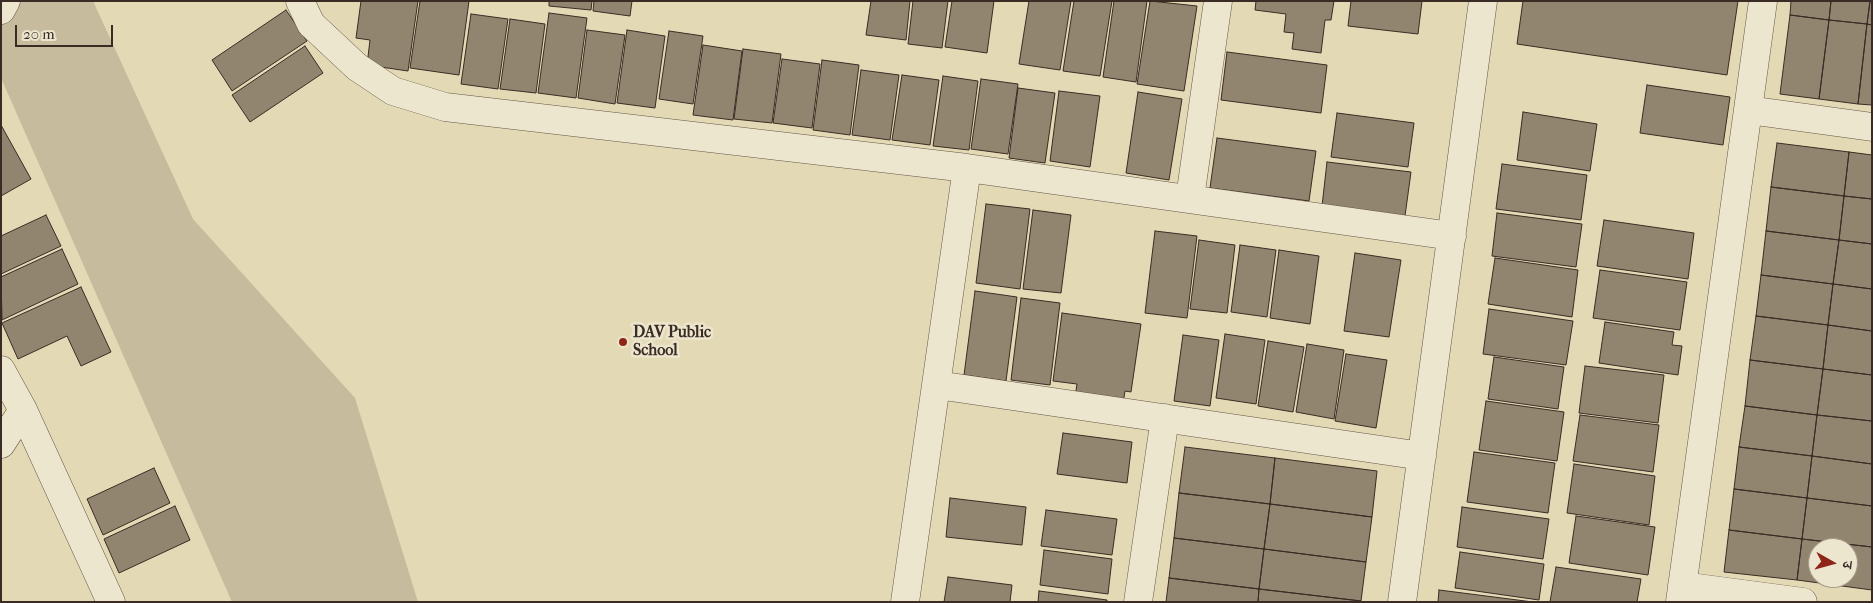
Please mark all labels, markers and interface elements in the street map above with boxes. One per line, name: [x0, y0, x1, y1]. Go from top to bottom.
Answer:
scale bar: [18, 15, 115, 47]
text: 20 m: [23, 25, 55, 43]
place label: DAV Public School: [633, 323, 711, 361]
marker: DAV Public School: [617, 336, 629, 348]
north arrow: [1808, 538, 1858, 588]
text: उ: [1839, 560, 1856, 569]

